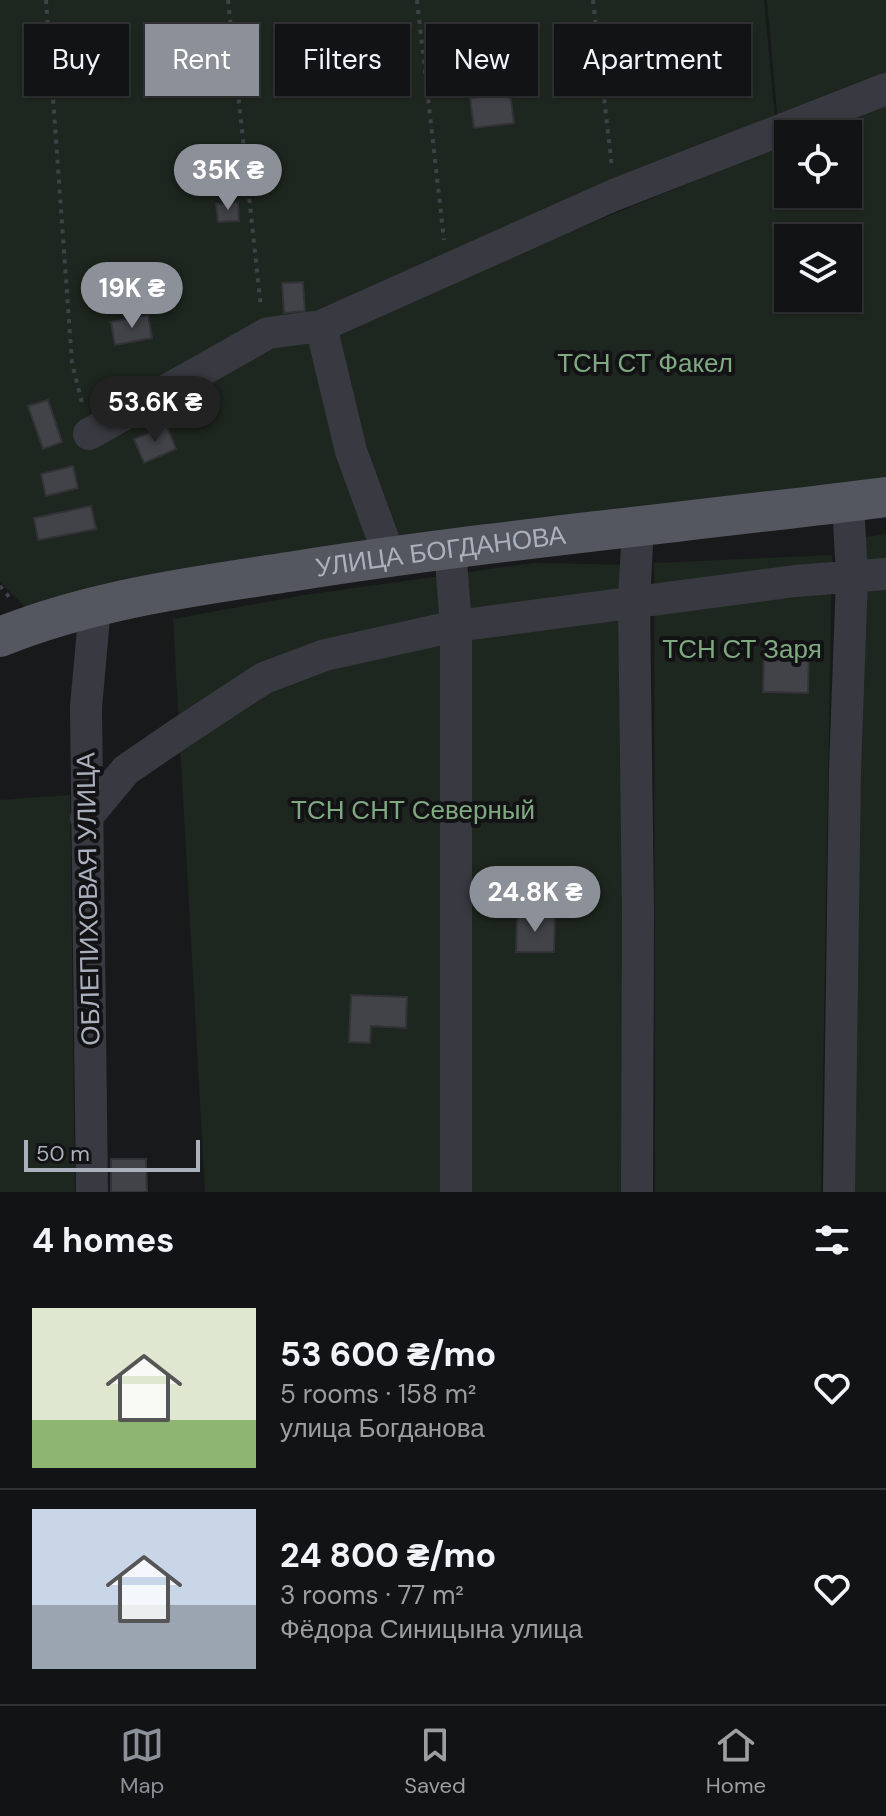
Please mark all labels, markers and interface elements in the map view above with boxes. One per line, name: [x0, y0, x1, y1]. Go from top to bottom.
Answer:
chip: Buy: [24, 24, 129, 96]
chip: Rent: [145, 24, 259, 96]
chip: Filters: [275, 24, 410, 96]
chip: New: [426, 24, 538, 96]
chip: Apartment: [554, 24, 751, 96]
map controls: [774, 120, 862, 312]
button: locate: [774, 120, 862, 208]
pin: 35K ₴: [172, 144, 284, 212]
text: 35K ₴: [192, 153, 264, 187]
button: layers: [774, 224, 862, 312]
pin: 19K ₴: [76, 262, 188, 330]
text: 19K ₴: [99, 271, 165, 305]
park label: ТСН СТ Факел: [557, 346, 733, 380]
pin: 53.6K ₴: [81, 376, 229, 444]
text: 53.6K ₴: [108, 385, 202, 419]
street label: УЛИЦА БОГДАНОВА: [313, 518, 568, 585]
park label: ТСН СТ Заря: [662, 632, 822, 666]
street label: ОБЛЕПИХОВАЯ УЛИЦА: [68, 751, 108, 1046]
park label: ТСН СНТ Северный: [291, 793, 535, 827]
pin: 24.8K ₴: [461, 866, 609, 934]
text: 24.8K ₴: [487, 875, 583, 909]
scale bar: [24, 1136, 200, 1172]
text: 50 m: [36, 1139, 90, 1168]
text: 4 homes: [32, 1218, 174, 1263]
icon: filters: [810, 1218, 854, 1262]
text: 53 600 ₴/mo: [280, 1332, 496, 1377]
icon: home: [96, 1340, 192, 1436]
icon: heart: [810, 1366, 854, 1410]
text: 5 rooms · 158 m²: [280, 1377, 476, 1411]
text: улица Богданова: [280, 1411, 485, 1445]
text: 24 800 ₴/mo: [280, 1533, 496, 1578]
icon: home: [96, 1541, 192, 1637]
icon: heart: [810, 1567, 854, 1611]
text: 3 rooms · 77 m²: [280, 1578, 464, 1612]
text: Фёдора Синицына улица: [280, 1612, 583, 1646]
tab: Map: [120, 1723, 164, 1800]
tab: Saved: [404, 1723, 466, 1800]
tab: Home: [706, 1723, 766, 1800]

